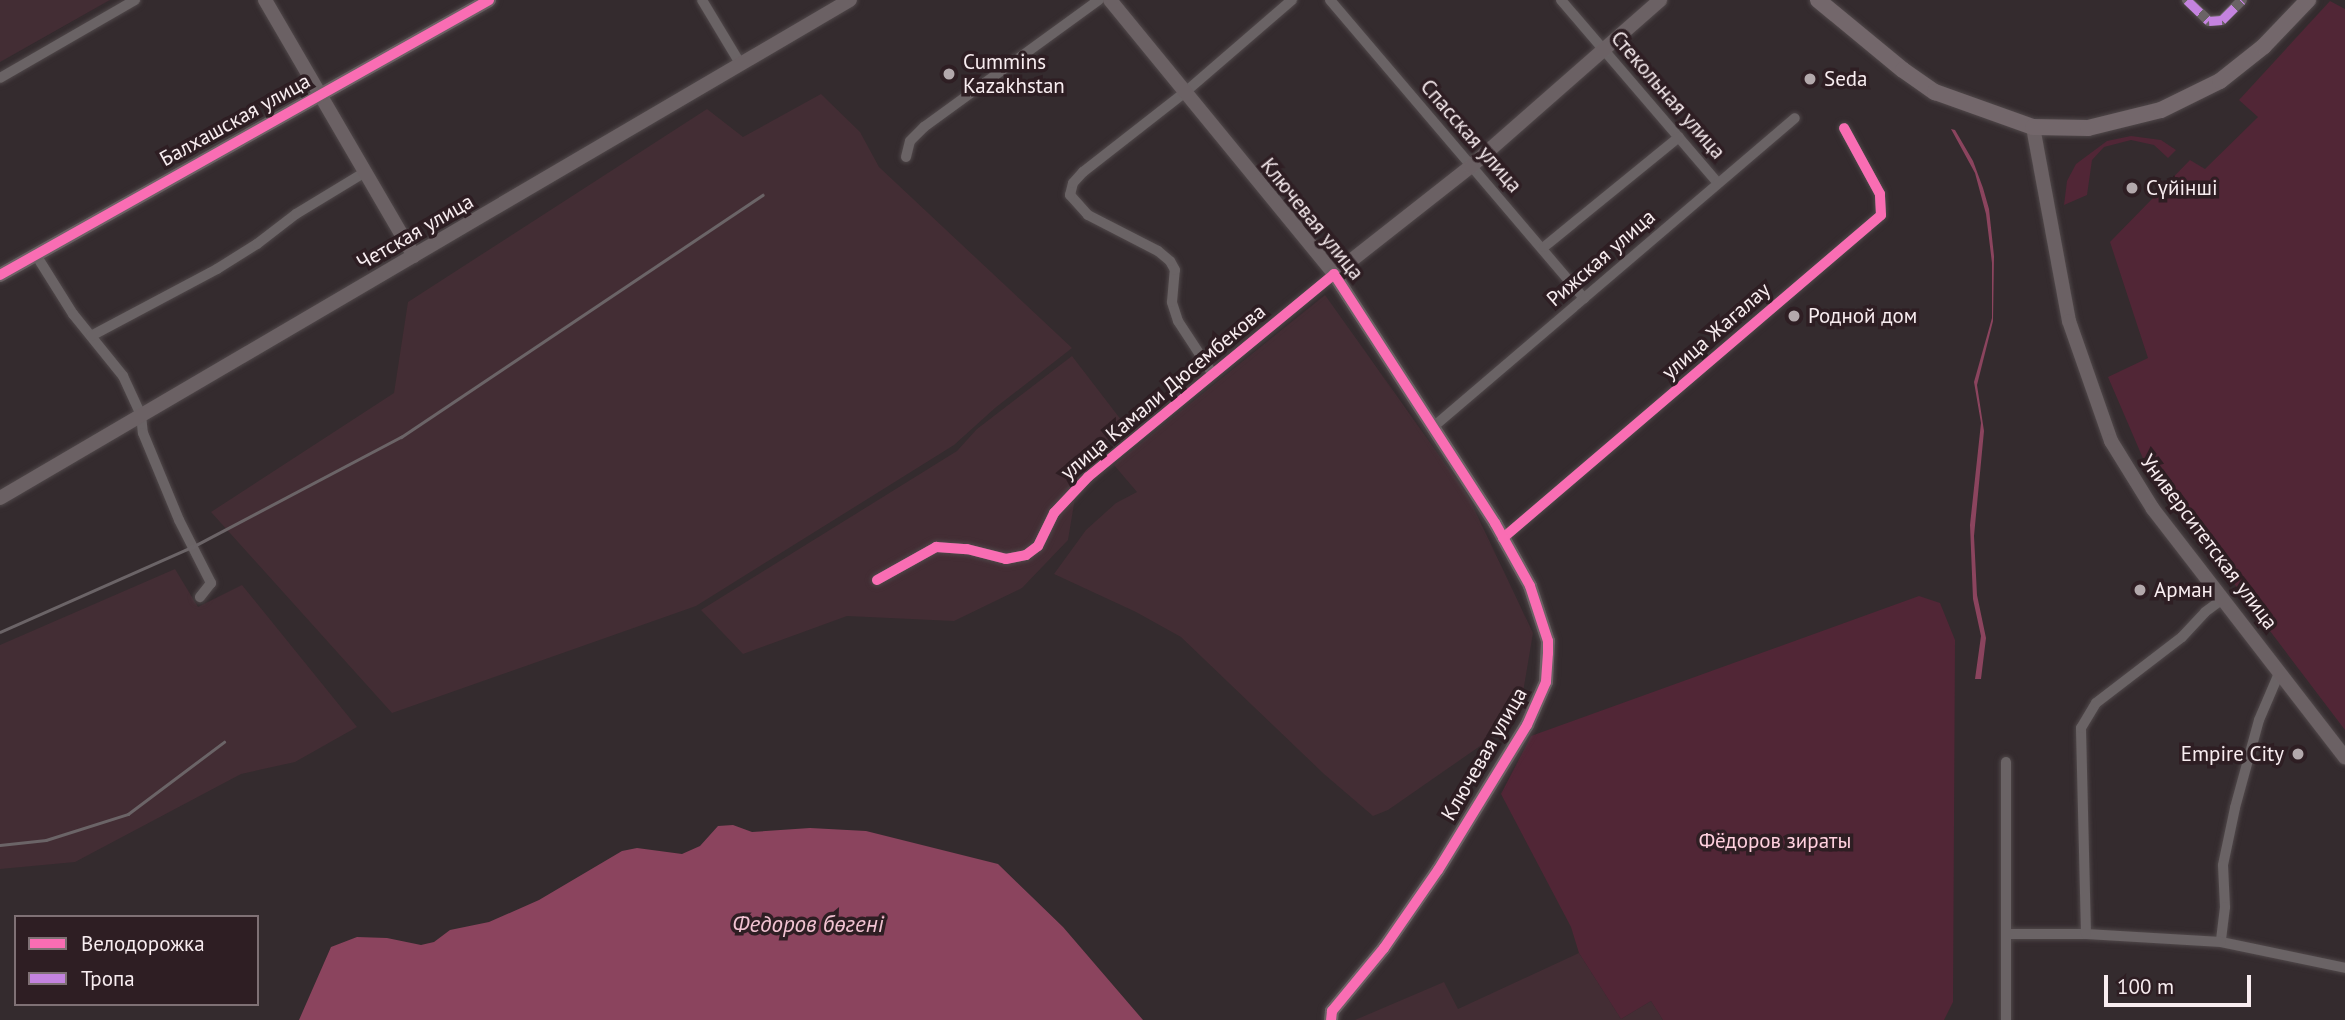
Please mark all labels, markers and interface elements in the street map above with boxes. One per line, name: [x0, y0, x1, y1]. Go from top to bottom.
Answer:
street label: Стекольная улица: [1606, 26, 1730, 164]
place label: Cummins Kazakhstan: [963, 49, 1065, 99]
marker: Cummins Kazakhstan: [941, 66, 957, 82]
place label: Seda: [1824, 66, 1868, 92]
street label: Балхашская улица: [155, 68, 315, 172]
marker: Seda: [1802, 71, 1818, 87]
street label: Спасская улица: [1415, 74, 1527, 198]
street label: Ключевая улица: [1255, 153, 1369, 285]
place label: Сүйінші: [2146, 175, 2218, 201]
marker: Сүйінші: [2124, 180, 2140, 196]
street label: Четская улица: [352, 189, 478, 275]
street label: Рижская улица: [1542, 204, 1660, 312]
street label: улица Жагалау: [1657, 277, 1775, 385]
street label: улица Камали Дюсембекова: [1055, 299, 1271, 485]
place label: Родной дом: [1808, 303, 1917, 329]
marker: Родной дом: [1786, 308, 1802, 324]
street label: Университетская улица: [2135, 450, 2283, 634]
place label: Арман: [2154, 577, 2213, 603]
marker: Арман: [2132, 582, 2148, 598]
street label: Ключевая улица: [1436, 683, 1532, 825]
place label: Empire City: [2181, 741, 2284, 767]
marker: Empire City: [2290, 746, 2306, 762]
park label: Фёдоров зираты: [1699, 828, 1851, 854]
water label: Федоров бөгені: [732, 910, 884, 938]
legend: [14, 915, 259, 1006]
text: Велодорожка: [81, 930, 205, 957]
scale bar: [2107, 960, 2254, 1004]
text: Тропа: [81, 965, 135, 992]
text: 100 m: [2117, 973, 2174, 1000]

